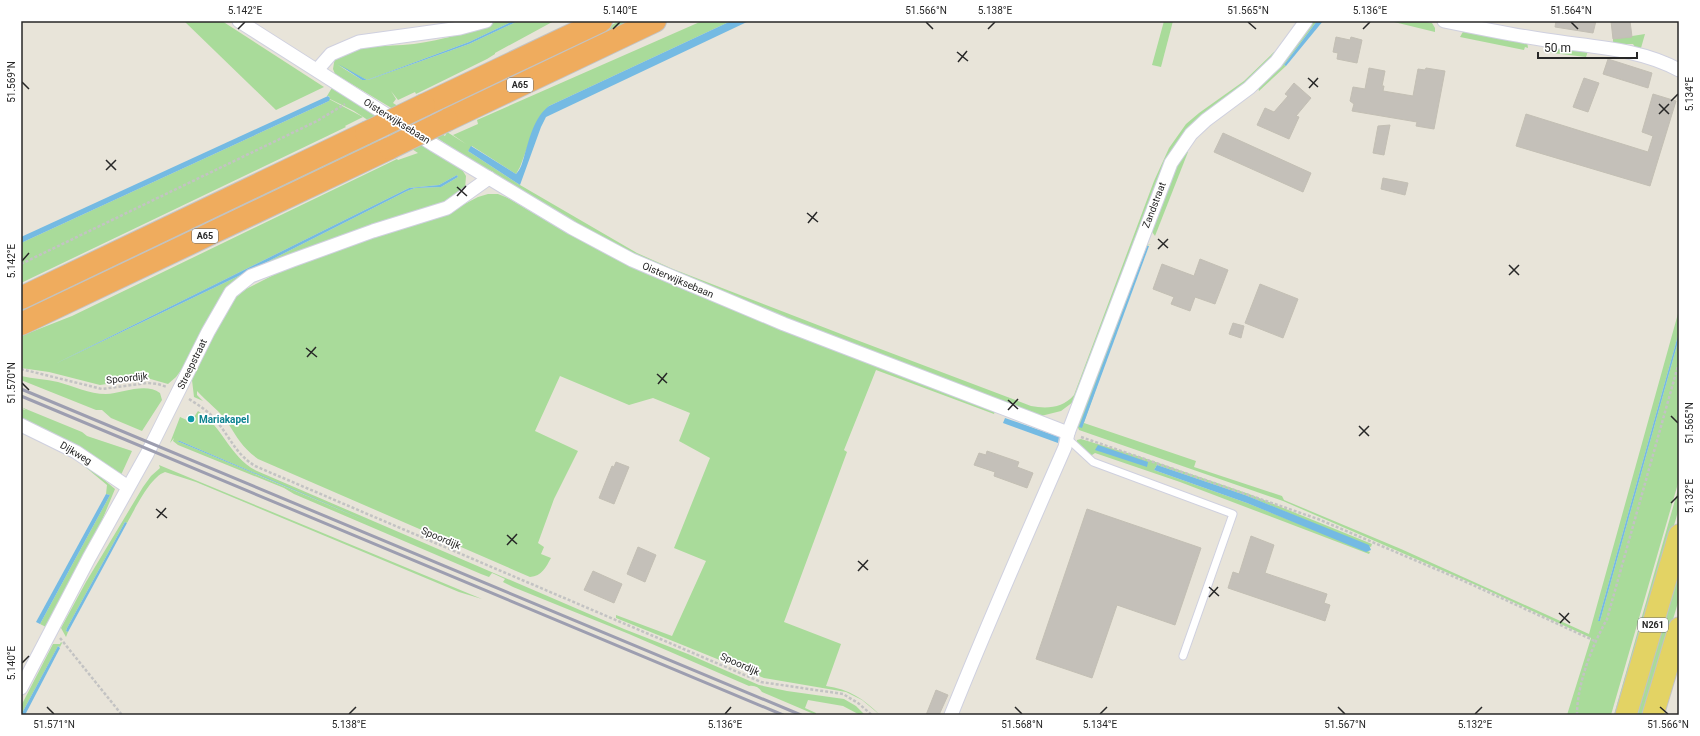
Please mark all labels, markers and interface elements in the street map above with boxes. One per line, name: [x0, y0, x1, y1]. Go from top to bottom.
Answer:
text: 5.142°E: [228, 5, 263, 16]
text: 5.140°E: [603, 5, 638, 16]
text: 51.566°N: [905, 5, 947, 16]
text: 5.138°E: [978, 5, 1013, 16]
text: 51.565°N: [1227, 5, 1269, 16]
text: 5.136°E: [1353, 5, 1388, 16]
text: 51.564°N: [1550, 5, 1592, 16]
scale bar: [1538, 34, 1637, 60]
text: 50 m: [1544, 41, 1571, 55]
text: 51.569°N: [6, 61, 17, 103]
text: 5.134°E: [1684, 76, 1695, 111]
road number: A65: [507, 78, 533, 92]
street label: Oisterwijksebaan: [362, 96, 432, 146]
street label: Zandstraat: [1140, 180, 1168, 230]
road number: A65: [192, 229, 218, 243]
text: 5.142°E: [6, 243, 17, 278]
street label: Oisterwijksebaan: [641, 260, 715, 300]
street label: Streepstraat: [175, 337, 209, 391]
text: 51.570°N: [6, 362, 17, 404]
street label: Spoordijk: [106, 370, 149, 386]
text: 51.565°N: [1684, 402, 1695, 444]
marker: Mariakapel: [186, 414, 196, 424]
place label: Mariakapel: [199, 414, 249, 425]
street label: Dijkweg: [58, 439, 94, 467]
text: 5.132°E: [1684, 478, 1695, 513]
street label: Spoordijk: [420, 525, 463, 552]
road number: N261: [1638, 618, 1668, 632]
text: 5.140°E: [6, 645, 17, 680]
street label: Spoordijk: [719, 650, 762, 678]
text: 51.571°N: [33, 719, 75, 730]
text: 5.138°E: [332, 719, 367, 730]
text: 5.136°E: [708, 719, 743, 730]
text: 51.568°N: [1001, 719, 1043, 730]
text: 5.134°E: [1083, 719, 1118, 730]
text: 51.567°N: [1324, 719, 1366, 730]
text: 5.132°E: [1458, 719, 1493, 730]
text: 51.566°N: [1647, 719, 1689, 730]

